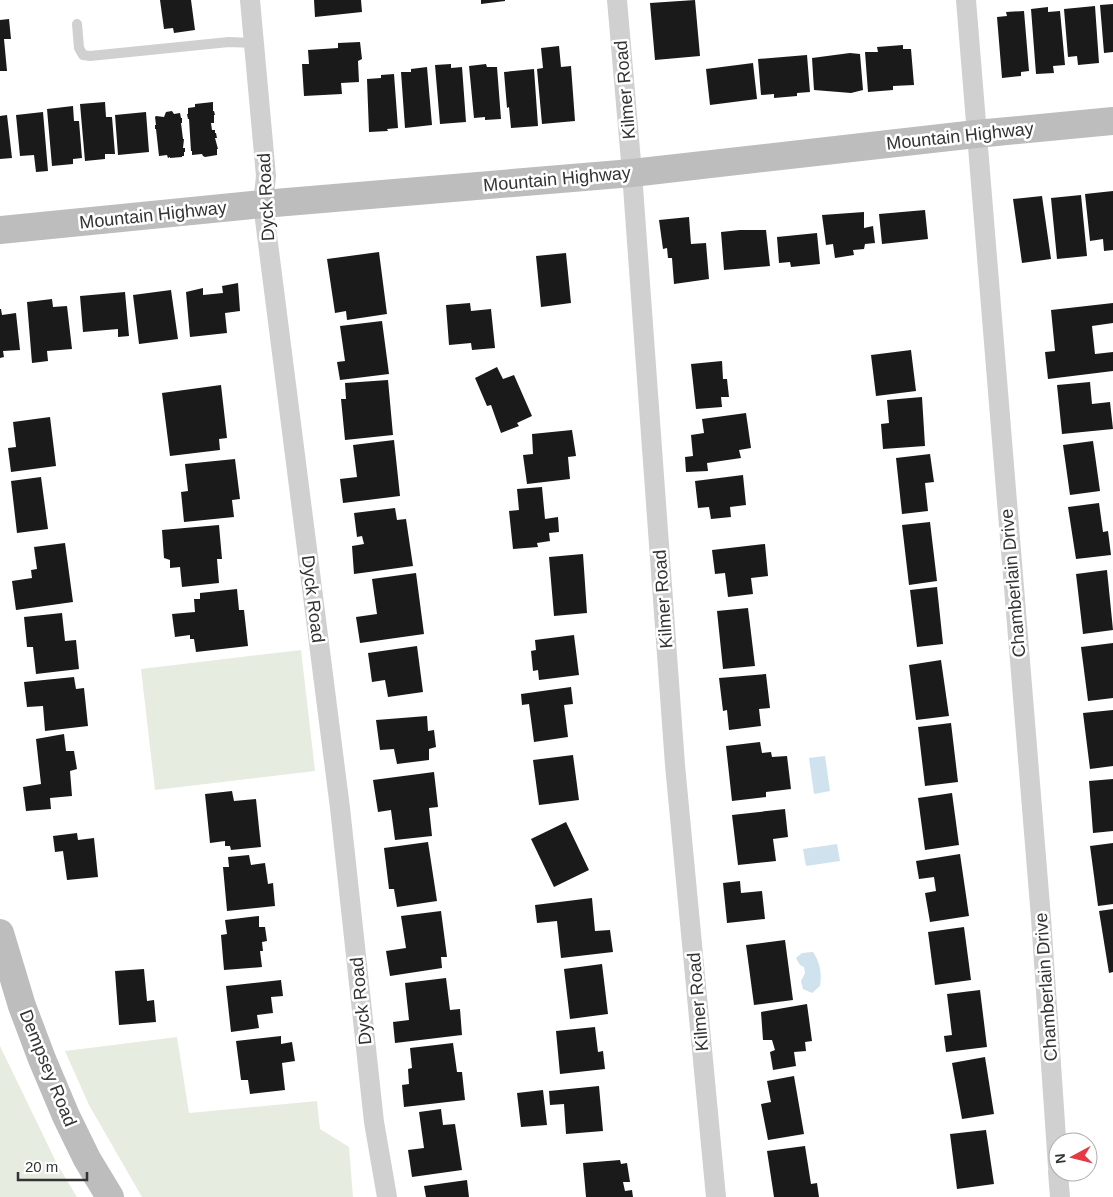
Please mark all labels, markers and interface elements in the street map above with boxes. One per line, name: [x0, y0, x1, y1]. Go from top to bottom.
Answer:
street label: Kilmer Road: [611, 40, 639, 140]
street label: Mountain Highway: [885, 118, 1035, 154]
street label: Dyck Road: [254, 153, 278, 241]
street label: Mountain Highway: [482, 163, 632, 195]
street label: Mountain Highway: [78, 197, 228, 233]
street label: Chamberlain Drive: [997, 508, 1029, 658]
street label: Kilmer Road: [650, 549, 676, 649]
street label: Dyck Road: [298, 554, 328, 644]
street label: Chamberlain Drive: [1031, 912, 1061, 1062]
street label: Kilmer Road: [684, 952, 712, 1052]
street label: Dyck Road: [346, 956, 376, 1046]
street label: Dempsey Road: [15, 1007, 81, 1129]
north arrow: [1048, 1132, 1098, 1182]
scale bar: [18, 1150, 86, 1182]
text: N: [1052, 1153, 1069, 1165]
text: 20 m: [25, 1158, 58, 1175]

